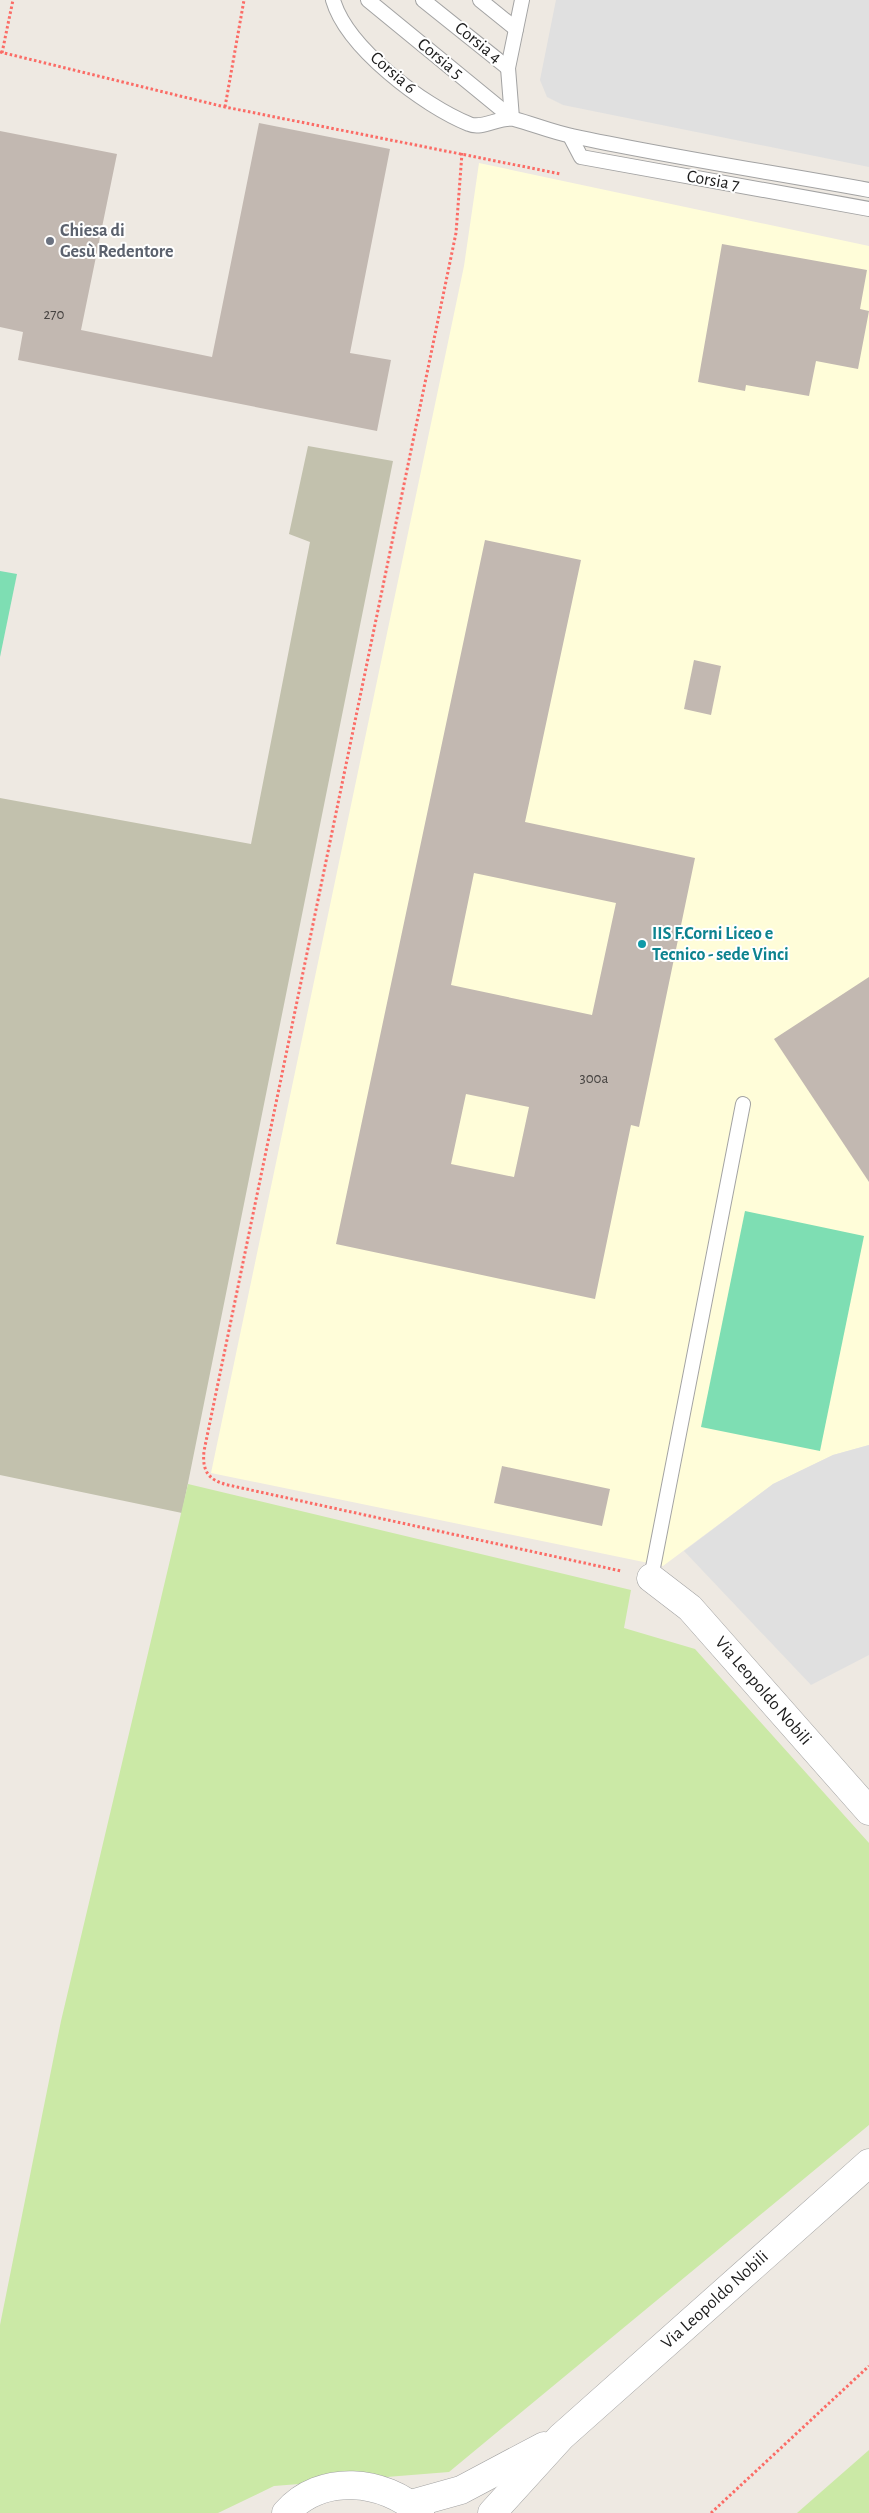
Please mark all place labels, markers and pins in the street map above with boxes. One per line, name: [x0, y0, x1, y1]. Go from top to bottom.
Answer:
place label: Chiesa di Gesù Redentore: [60, 222, 174, 261]
marker: Chiesa di Gesù Redentore: [44, 235, 56, 247]
place label: IIS F.Corni Liceo e Tecnico - sede Vinci: [652, 925, 789, 964]
marker: IIS F.Corni Liceo e Tecnico - sede Vinci: [636, 938, 648, 950]

